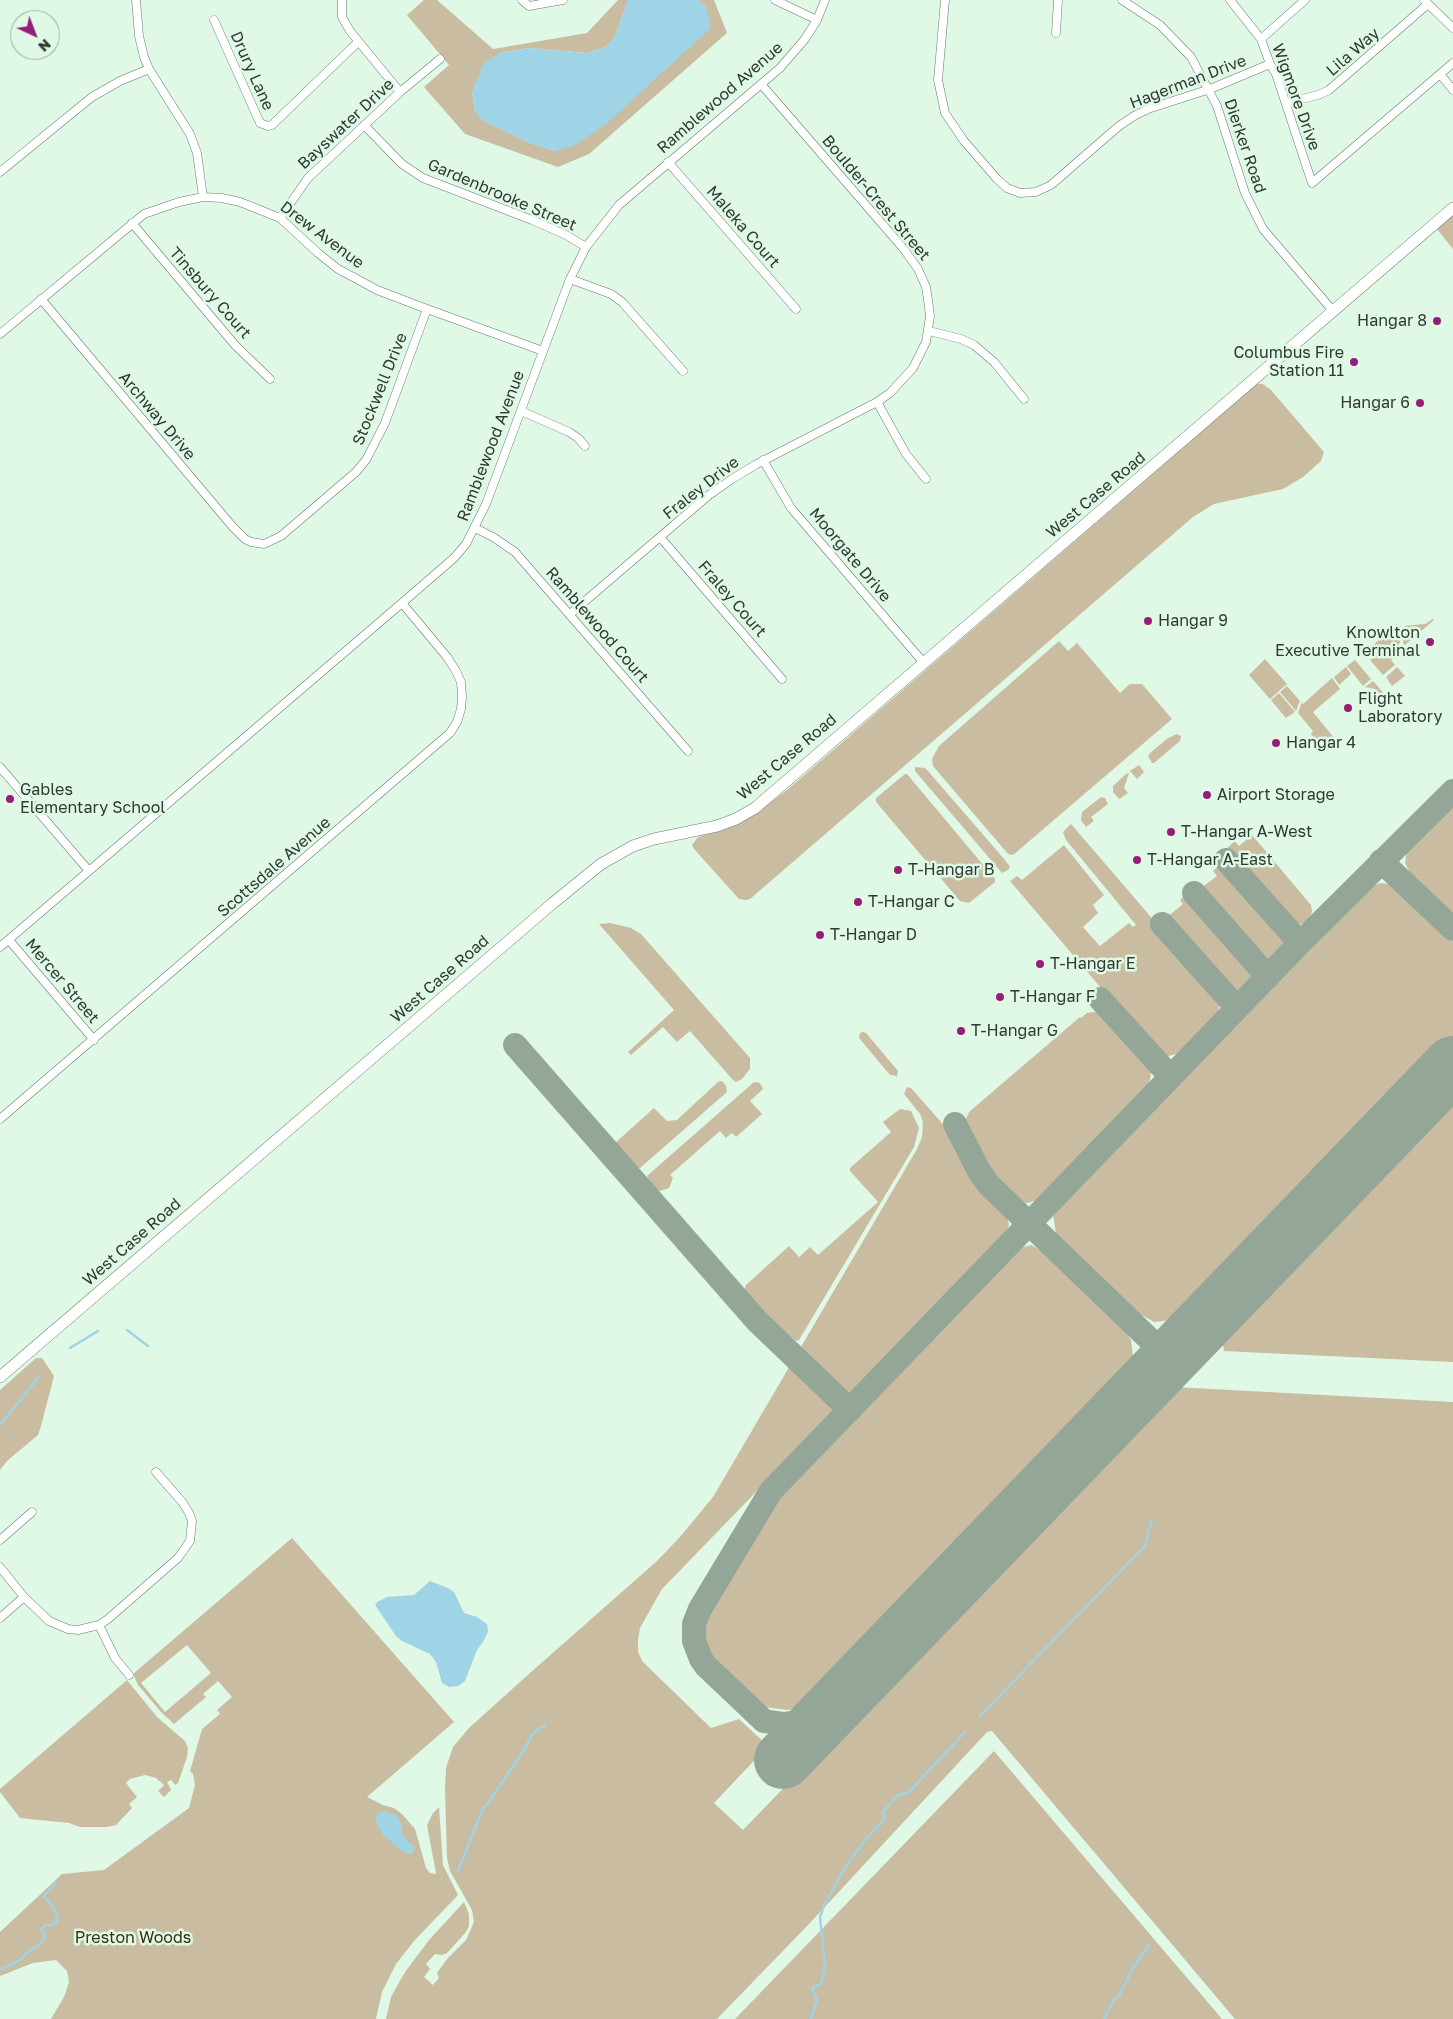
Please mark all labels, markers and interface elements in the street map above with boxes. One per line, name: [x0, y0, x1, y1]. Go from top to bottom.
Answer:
north arrow: [10, 10, 60, 60]
street label: Lila Way: [1323, 24, 1383, 80]
street label: Drury Lane: [226, 29, 278, 113]
text: N: [35, 36, 55, 55]
street label: Ramblewood Avenue: [653, 38, 787, 158]
street label: Wigmore Drive: [1268, 41, 1324, 153]
street label: Hagerman Drive: [1127, 51, 1249, 113]
street label: Bayswater Drive: [294, 75, 398, 173]
street label: Dierker Road: [1220, 96, 1270, 196]
street label: Boulder-Crest Street: [818, 131, 934, 265]
street label: Gardenbrooke Street: [425, 155, 579, 235]
street label: Maleka Court: [702, 182, 784, 272]
street label: Drew Avenue: [276, 197, 368, 273]
street label: Tinsbury Court: [165, 243, 255, 343]
place label: Hangar 8: [1357, 311, 1427, 331]
marker: Hangar 8: [1431, 315, 1443, 327]
street label: Stockwell Drive: [349, 330, 411, 448]
place label: Columbus Fire Station 11: [1233, 343, 1344, 381]
marker: Columbus Fire Station 11: [1348, 356, 1360, 368]
street label: Archway Drive: [115, 368, 199, 464]
street label: Ramblewood Avenue: [453, 368, 529, 524]
place label: Hangar 6: [1340, 393, 1410, 413]
marker: Hangar 6: [1414, 397, 1426, 409]
street label: West Case Road: [1042, 448, 1150, 542]
street label: Fraley Drive: [659, 452, 743, 524]
street label: Moorgate Drive: [805, 504, 895, 606]
street label: Fraley Court: [694, 557, 770, 641]
street label: Ramblewood Court: [542, 563, 652, 687]
place label: Hangar 9: [1158, 611, 1228, 631]
marker: Hangar 9: [1142, 615, 1154, 627]
place label: Knowlton Executive Terminal: [1275, 623, 1420, 661]
marker: Knowlton Executive Terminal: [1424, 636, 1436, 648]
place label: Flight Laboratory: [1358, 689, 1442, 727]
marker: Flight Laboratory: [1342, 702, 1354, 714]
street label: West Case Road: [733, 710, 841, 804]
place label: Hangar 4: [1286, 733, 1356, 753]
marker: Hangar 4: [1270, 737, 1282, 749]
place label: Gables Elementary School: [20, 780, 165, 818]
place label: Airport Storage: [1217, 785, 1335, 805]
marker: Airport Storage: [1201, 789, 1213, 801]
marker: Gables Elementary School: [4, 793, 16, 805]
street label: Scottsdale Avenue: [214, 813, 334, 921]
place label: T-Hangar A-West: [1181, 822, 1312, 842]
marker: T-Hangar A-West: [1165, 826, 1177, 838]
place label: T-Hangar A-East: [1147, 850, 1273, 870]
marker: T-Hangar A-East: [1131, 854, 1143, 866]
place label: T-Hangar B: [908, 860, 994, 880]
marker: T-Hangar B: [892, 864, 904, 876]
place label: T-Hangar C: [868, 892, 955, 912]
marker: T-Hangar C: [852, 896, 864, 908]
place label: T-Hangar D: [830, 925, 917, 945]
marker: T-Hangar D: [814, 929, 826, 941]
street label: West Case Road: [387, 931, 493, 1027]
street label: Mercer Street: [21, 935, 103, 1027]
place label: T-Hangar E: [1050, 954, 1135, 974]
marker: T-Hangar E: [1034, 958, 1046, 970]
place label: T-Hangar F: [1010, 987, 1095, 1007]
marker: T-Hangar F: [994, 991, 1006, 1003]
place label: T-Hangar G: [971, 1021, 1058, 1041]
marker: T-Hangar G: [955, 1025, 967, 1037]
street label: West Case Road: [79, 1194, 185, 1290]
park label: Preston Woods: [75, 1928, 191, 1948]

